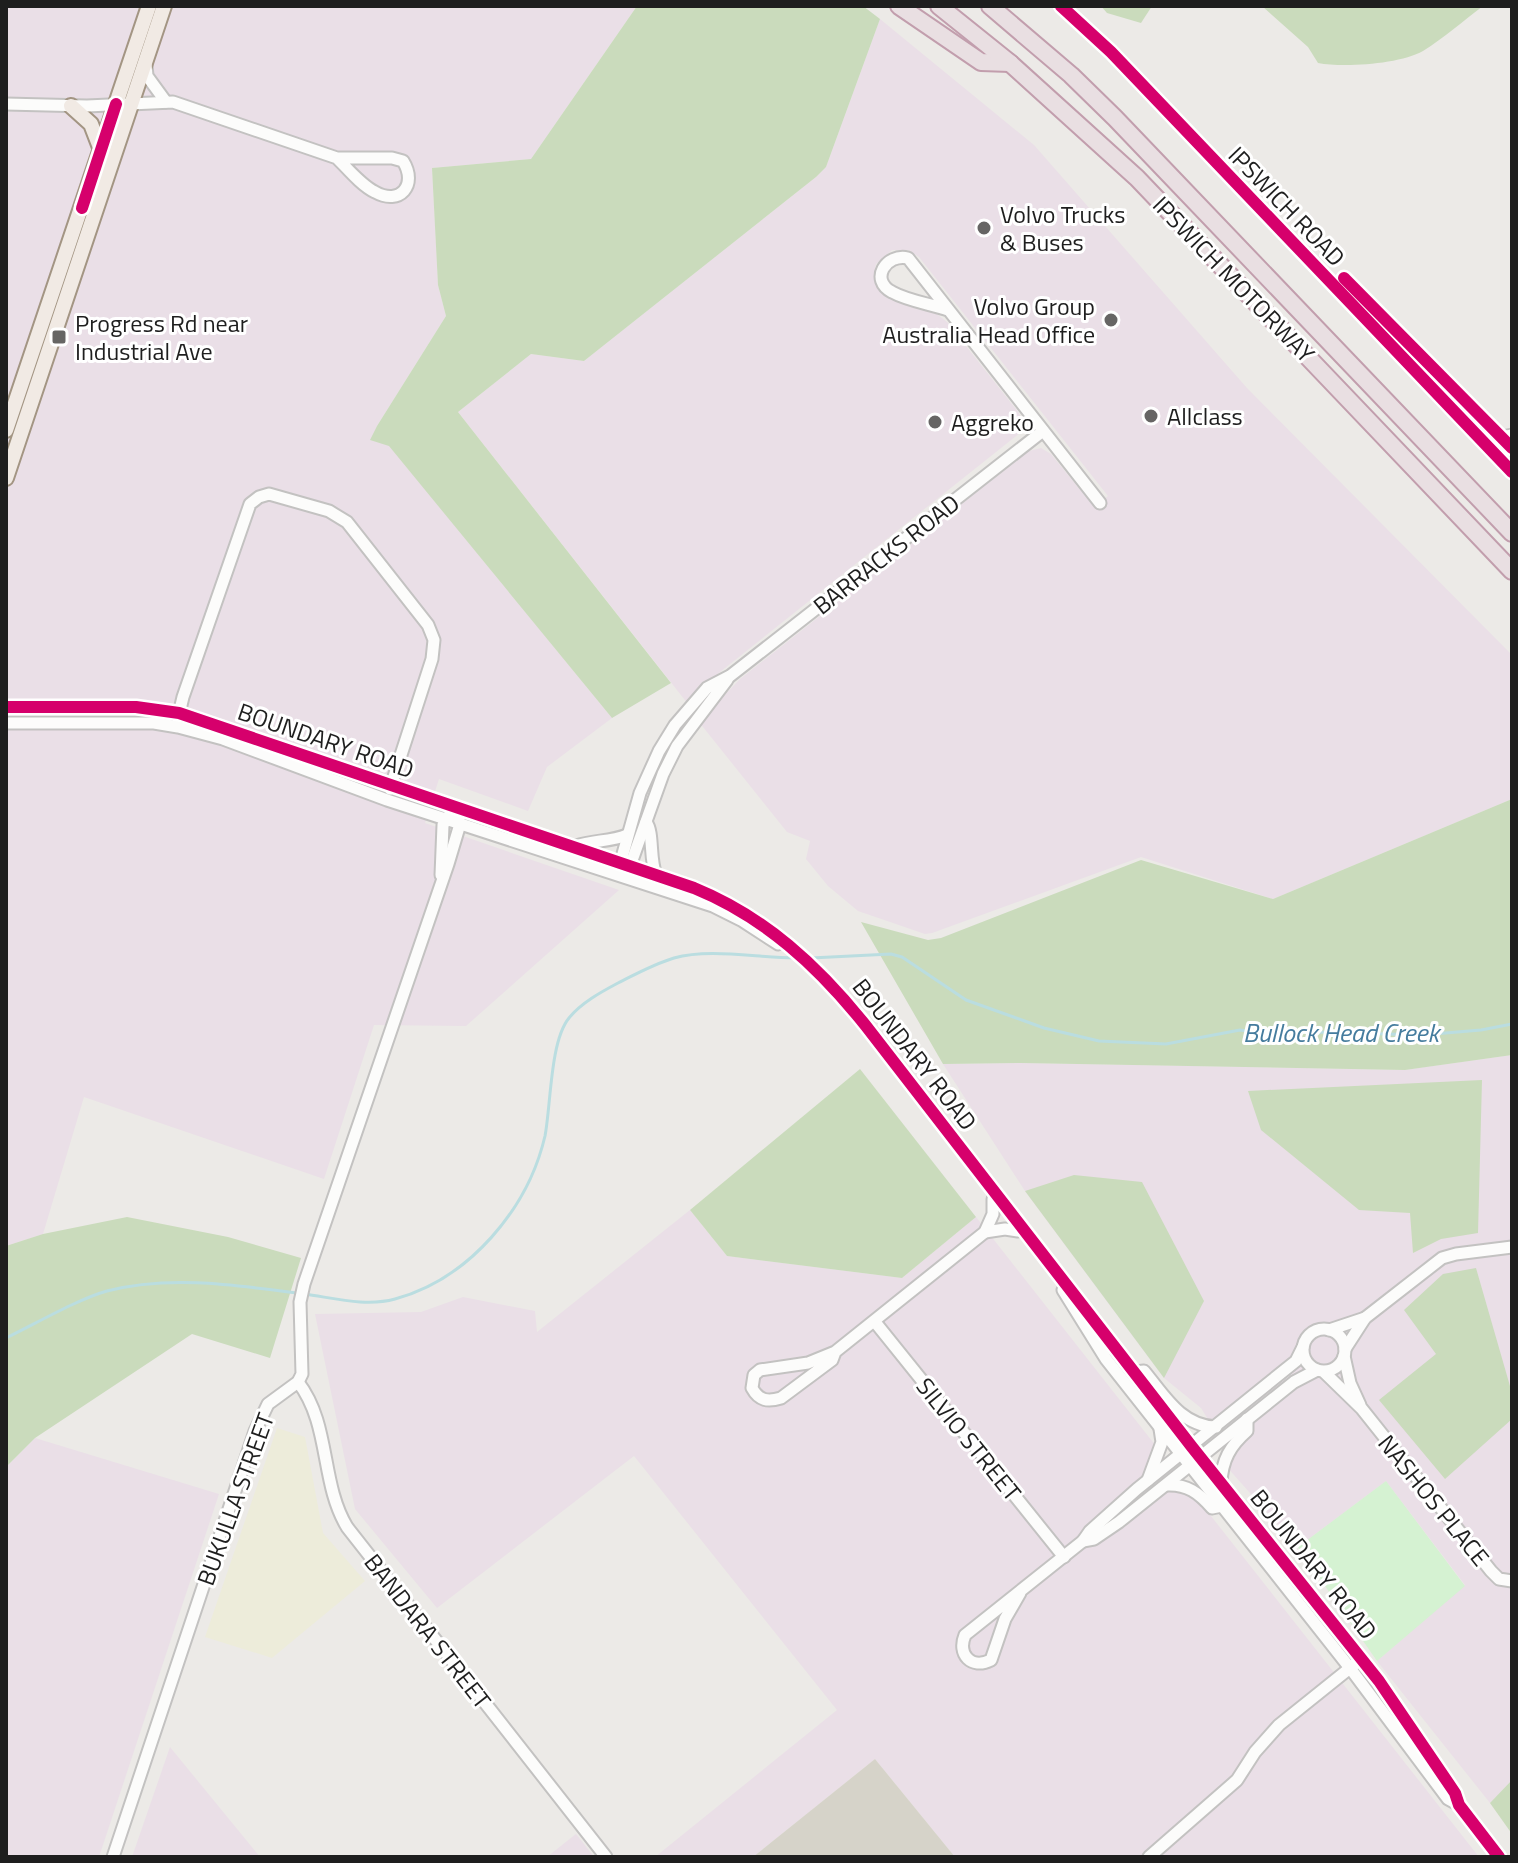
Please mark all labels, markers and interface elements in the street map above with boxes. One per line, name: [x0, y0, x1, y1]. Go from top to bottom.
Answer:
street label: IPSWICH ROAD: [1220, 138, 1354, 274]
street label: IPSWICH MOTORWAY: [1145, 187, 1323, 371]
place label: Volvo Trucks & Buses: [1000, 196, 1125, 260]
marker: Volvo Trucks & Buses: [975, 219, 993, 237]
place label: Volvo Group Australia Head Office: [882, 288, 1095, 352]
place label: Progress Rd near Industrial Ave: [75, 305, 248, 369]
marker: Volvo Group Australia Head Office: [1102, 311, 1120, 329]
marker: Progress Rd near Industrial Ave: [50, 328, 68, 346]
place label: Allclass: [1167, 398, 1243, 434]
place label: Aggreko: [951, 404, 1034, 440]
marker: Allclass: [1142, 407, 1160, 425]
marker: Aggreko: [926, 413, 944, 431]
street label: BARRACKS ROAD: [805, 485, 967, 623]
street label: BOUNDARY ROAD: [233, 693, 419, 787]
street label: BOUNDARY ROAD: [844, 970, 986, 1138]
water label: Bullock Head Creek: [1243, 1013, 1443, 1052]
street label: SILVIO STREET: [908, 1370, 1030, 1509]
street label: BUKULLA STREET: [187, 1407, 283, 1590]
street label: NASHOS PLACE: [1370, 1427, 1498, 1573]
street label: BOUNDARY ROAD: [1242, 1481, 1386, 1647]
street label: BANDARA STREET: [356, 1546, 500, 1717]

